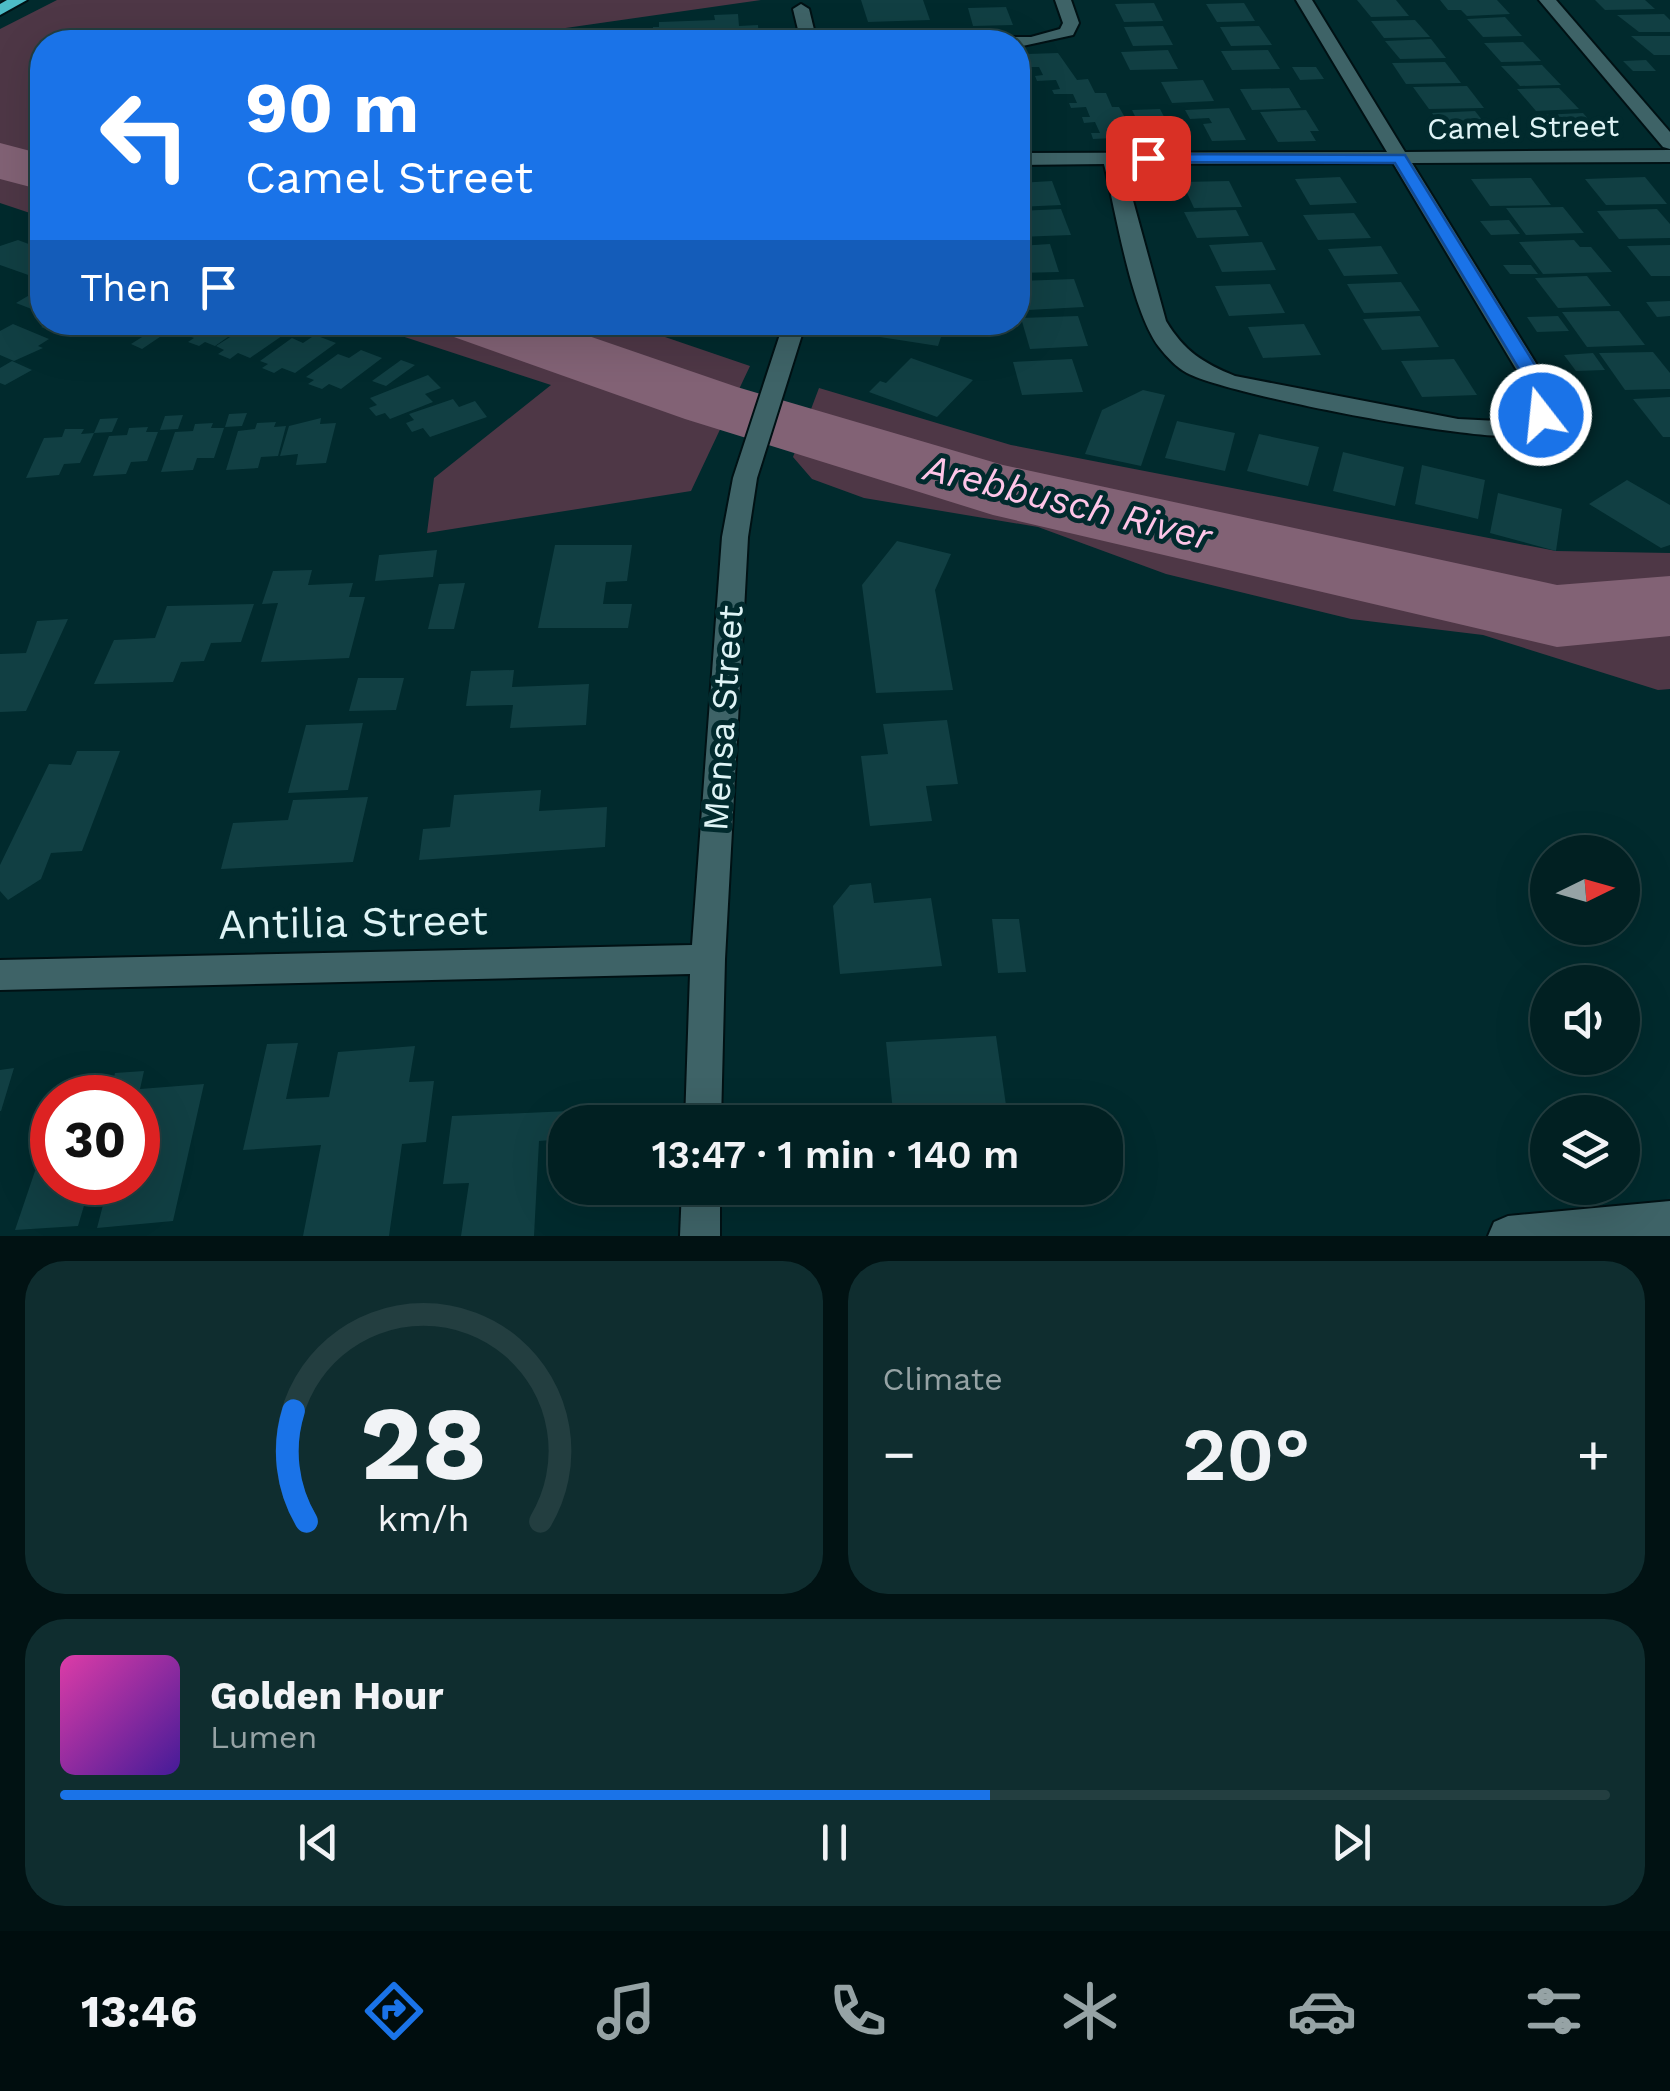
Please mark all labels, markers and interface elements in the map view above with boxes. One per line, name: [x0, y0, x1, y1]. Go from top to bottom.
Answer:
text: 90 m: [245, 67, 419, 149]
icon: left: [80, 70, 210, 200]
street label: Camel Street: [1427, 108, 1620, 146]
pin: [1106, 116, 1191, 201]
icon: arrive: [1121, 131, 1176, 186]
text: Camel Street: [245, 151, 533, 204]
icon: arrive: [191, 260, 246, 315]
text: Then: [80, 266, 171, 310]
position arrow: [1489, 363, 1593, 467]
water label: Arebbusch River: [918, 445, 1217, 559]
street label: Mensa Street: [694, 603, 752, 832]
north arrow: [1530, 835, 1640, 945]
map controls: [1530, 835, 1640, 1205]
street label: Antilia Street: [218, 895, 488, 949]
button: sound: [1530, 965, 1640, 1075]
speed limit sign: 30: [30, 1075, 160, 1205]
button: layers: [1530, 1095, 1640, 1205]
text: 13:47 · 1 min · 140 m: [652, 1133, 1019, 1177]
text: Climate: [883, 1360, 1003, 1398]
text: 28: [360, 1382, 487, 1504]
text: 20°: [1182, 1410, 1310, 1498]
text: −: [883, 1422, 916, 1486]
text: +: [1577, 1422, 1610, 1486]
text: km/h: [378, 1498, 470, 1540]
text: Golden Hour: [210, 1674, 444, 1718]
text: Lumen: [210, 1718, 317, 1756]
icon: previous: [291, 1815, 346, 1870]
icon: pause: [807, 1815, 862, 1870]
icon: next: [1324, 1815, 1379, 1870]
icon: directions: [359, 1976, 429, 2046]
icon: music: [591, 1976, 661, 2046]
icon: phone: [823, 1976, 893, 2046]
icon: climate: [1055, 1976, 1125, 2046]
icon: car: [1287, 1976, 1357, 2046]
icon: filters: [1519, 1976, 1589, 2046]
text: 13:46: [81, 1985, 197, 2038]

